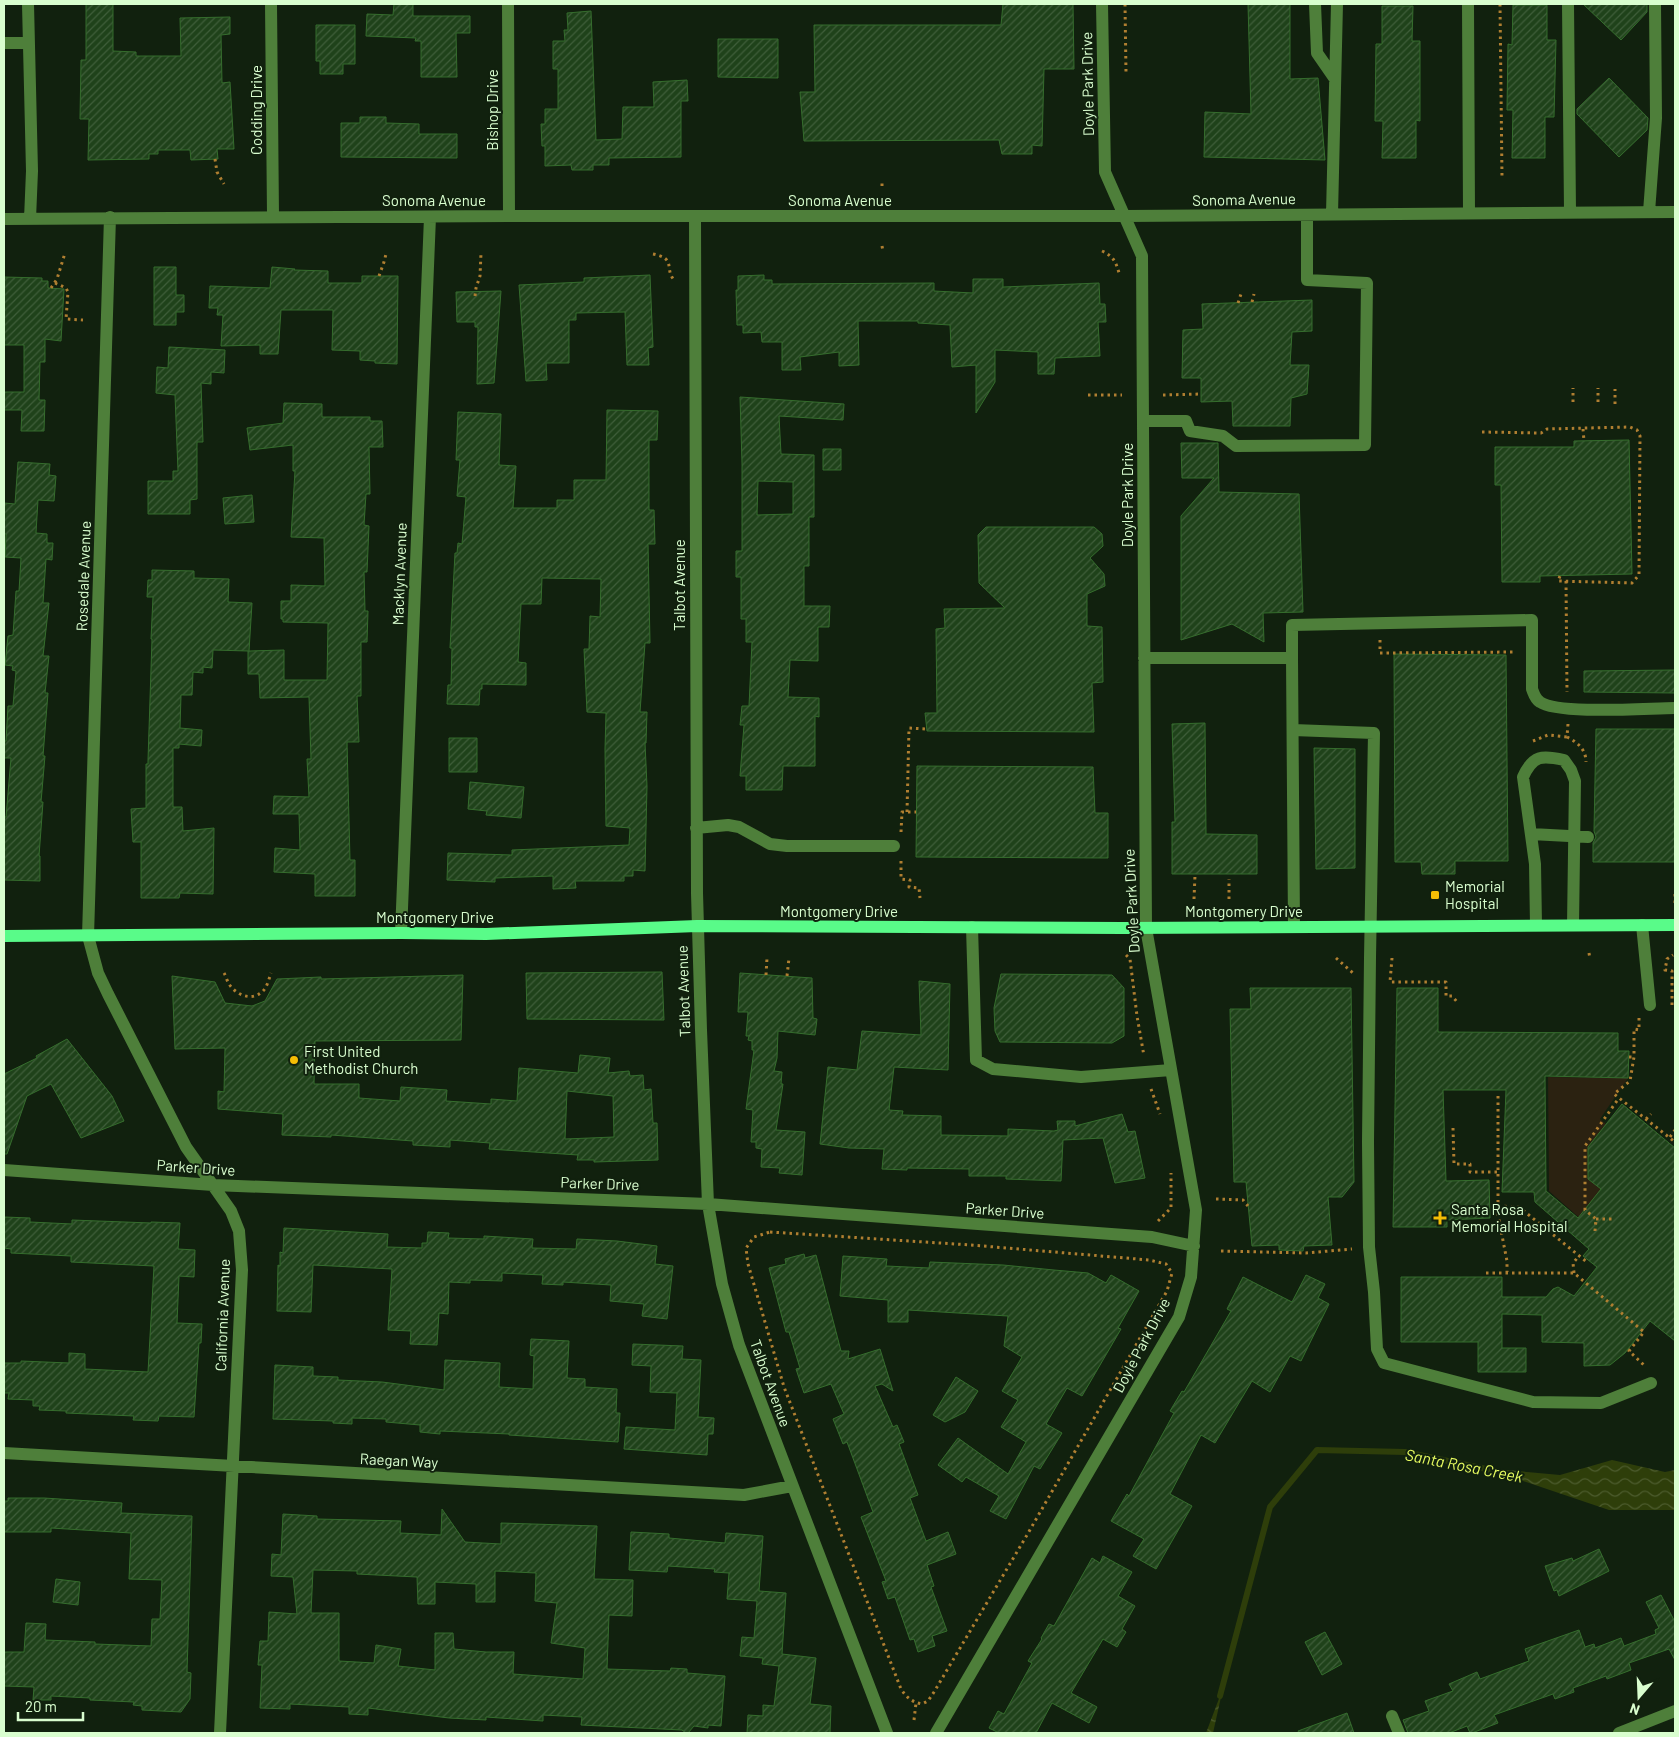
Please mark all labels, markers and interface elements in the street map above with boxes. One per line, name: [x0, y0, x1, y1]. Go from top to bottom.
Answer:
street label: Doyle Park Drive: [1077, 32, 1097, 136]
street label: Codding Drive: [247, 65, 265, 155]
street label: Bishop Drive: [483, 69, 501, 151]
street label: Sonoma Avenue: [1192, 189, 1296, 209]
street label: Sonoma Avenue: [382, 191, 486, 209]
street label: Sonoma Avenue: [788, 191, 892, 209]
street label: Doyle Park Drive: [1118, 443, 1136, 547]
street label: Rosedale Avenue: [72, 520, 94, 632]
street label: Macklyn Avenue: [388, 522, 410, 626]
street label: Talbot Avenue: [670, 539, 688, 631]
street label: Doyle Park Drive: [1119, 848, 1143, 954]
place label: Memorial Hospital: [1445, 877, 1505, 912]
marker: Memorial Hospital: [1429, 889, 1441, 901]
street label: Montgomery Drive: [780, 902, 898, 920]
street label: Montgomery Drive: [1185, 902, 1303, 920]
street label: Montgomery Drive: [376, 908, 494, 926]
street label: Talbot Avenue: [672, 945, 694, 1037]
place label: First United Methodist Church: [304, 1042, 418, 1077]
marker: First United Methodist Church: [288, 1054, 300, 1066]
street label: Parker Drive: [156, 1155, 236, 1179]
street label: Parker Drive: [560, 1173, 640, 1193]
street label: Parker Drive: [965, 1198, 1045, 1222]
place label: Santa Rosa Memorial Hospital: [1451, 1200, 1567, 1235]
marker: Santa Rosa Memorial Hospital: [1433, 1211, 1447, 1225]
street label: California Avenue: [211, 1258, 233, 1372]
street label: Doyle Park Drive: [1109, 1295, 1173, 1395]
street label: Talbot Avenue: [747, 1337, 795, 1429]
water label: Santa Rosa Creek: [1404, 1444, 1525, 1486]
street label: Raegan Way: [359, 1449, 439, 1471]
north arrow: [1614, 1672, 1664, 1722]
scale bar: [18, 1690, 82, 1722]
text: 20 m: [25, 1697, 57, 1715]
text: N: [1627, 1700, 1642, 1719]

